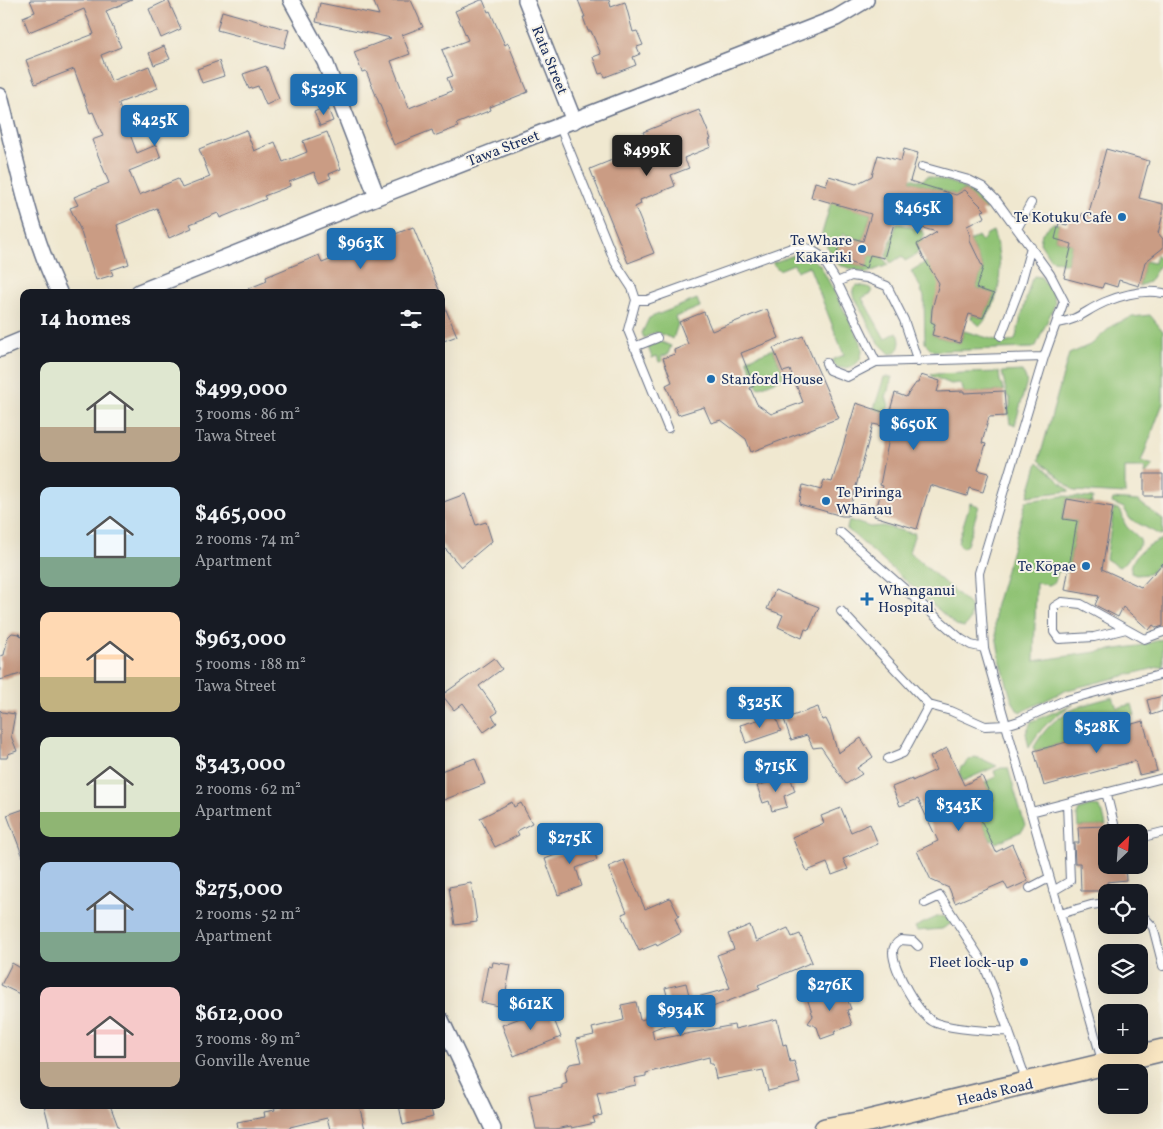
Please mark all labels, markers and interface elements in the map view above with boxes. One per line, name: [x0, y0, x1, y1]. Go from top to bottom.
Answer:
street label: Rata Street: [525, 23, 572, 98]
pin: $529K: [289, 74, 359, 116]
text: $529K: [301, 79, 347, 101]
pin: $425K: [120, 104, 190, 147]
text: $425K: [132, 110, 178, 132]
street label: Tawa Street: [464, 126, 543, 173]
pin: $499K: [612, 134, 682, 177]
text: $499K: [623, 140, 671, 162]
pin: $465K: [883, 192, 953, 235]
text: $465K: [895, 198, 941, 220]
place label: Te Kotuku Cafe: [1014, 208, 1112, 229]
marker: Te Kotuku Cafe: [1116, 211, 1128, 223]
pin: $963K: [326, 228, 396, 270]
place label: Te Whare Kākāriki: [790, 231, 852, 269]
text: $963K: [338, 233, 384, 255]
marker: Te Whare Kākāriki: [856, 243, 868, 255]
text: 14 homes: [40, 305, 131, 334]
icon: filters: [397, 305, 425, 333]
place label: Stanford House: [721, 370, 823, 391]
marker: Stanford House: [705, 373, 717, 385]
text: $499,000: [195, 375, 288, 404]
icon: home: [80, 382, 140, 442]
text: 3 rooms · 86 m²: [195, 404, 300, 426]
pin: $650K: [879, 408, 949, 451]
text: $650K: [891, 414, 937, 436]
text: Tawa Street: [195, 426, 276, 448]
place label: Te Piringa Whānau: [836, 483, 902, 521]
marker: Te Piringa Whānau: [820, 495, 832, 507]
text: $465,000: [195, 500, 286, 529]
icon: home: [80, 507, 140, 567]
text: 2 rooms · 74 m²: [195, 529, 300, 551]
text: Apartment: [195, 551, 272, 573]
place label: Te Kōpae: [1017, 557, 1076, 578]
marker: Te Kōpae: [1080, 560, 1092, 572]
place label: Whanganui Hospital: [878, 581, 955, 619]
marker: Whanganui Hospital: [860, 592, 874, 606]
text: $963,000: [195, 625, 286, 654]
icon: home: [80, 632, 140, 692]
text: 5 rooms · 188 m²: [195, 654, 306, 676]
text: Tawa Street: [195, 676, 276, 698]
pin: $325K: [725, 686, 795, 729]
text: $325K: [738, 692, 782, 714]
pin: $528K: [1062, 712, 1132, 754]
text: $528K: [1074, 717, 1120, 739]
text: $343,000: [195, 750, 285, 779]
pin: $715K: [741, 750, 811, 793]
text: $715K: [755, 756, 797, 778]
icon: home: [80, 757, 140, 817]
text: 2 rooms · 62 m²: [195, 779, 301, 801]
pin: $343K: [924, 790, 994, 832]
text: $343K: [936, 795, 982, 817]
text: Apartment: [195, 801, 272, 823]
pin: $275K: [535, 822, 605, 865]
north arrow: [1098, 824, 1148, 874]
map controls: [1098, 824, 1148, 1114]
text: $275K: [548, 828, 592, 850]
text: $275,000: [195, 875, 283, 904]
icon: home: [80, 882, 140, 942]
button: locate: [1098, 884, 1148, 934]
text: 2 rooms · 52 m²: [195, 904, 301, 926]
text: Apartment: [195, 926, 272, 948]
button: layers: [1098, 944, 1148, 994]
place label: Fleet lock-up: [929, 953, 1014, 974]
marker: Fleet lock-up: [1018, 956, 1030, 968]
pin: $276K: [795, 970, 865, 1012]
text: $276K: [808, 975, 852, 997]
pin: $612K: [496, 988, 566, 1031]
text: $612K: [509, 994, 553, 1016]
pin: $934K: [646, 994, 716, 1037]
text: $612,000: [195, 1000, 283, 1029]
text: $934K: [657, 1000, 705, 1022]
button: +: [1098, 1004, 1148, 1054]
icon: home: [80, 1007, 140, 1067]
text: 3 rooms · 89 m²: [195, 1029, 300, 1051]
text: Gonville Avenue: [195, 1051, 310, 1073]
button: −: [1098, 1064, 1148, 1114]
street label: Heads Road: [955, 1074, 1036, 1112]

